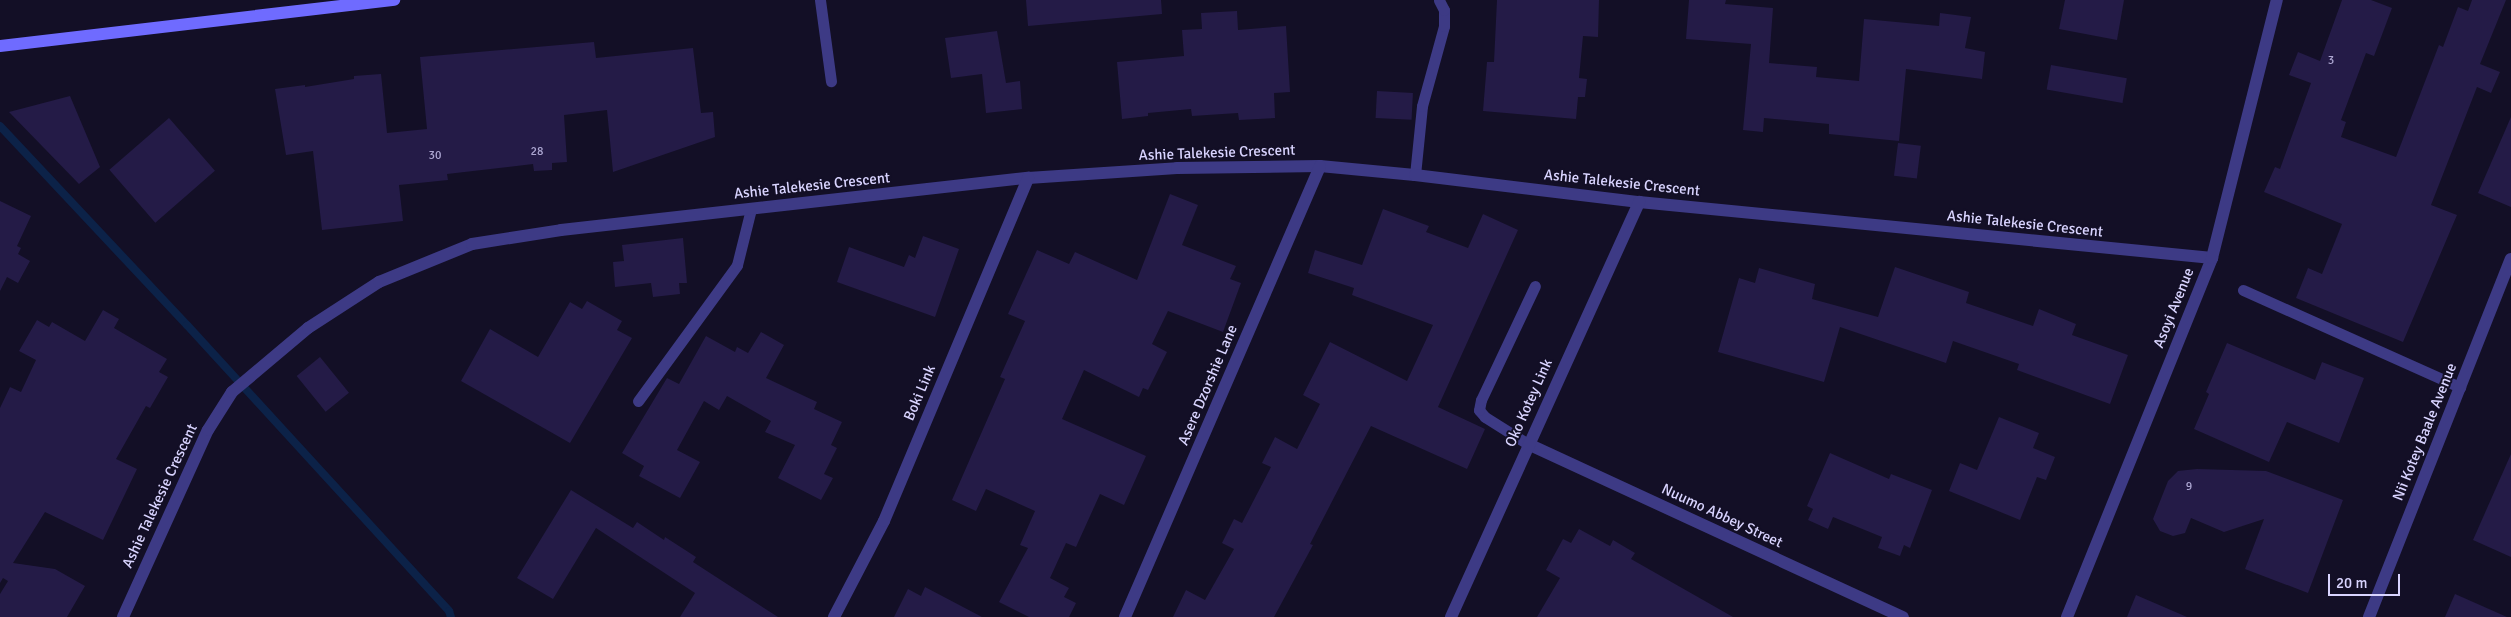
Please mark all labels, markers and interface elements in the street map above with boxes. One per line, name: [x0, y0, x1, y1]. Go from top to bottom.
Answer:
house number: 3: [2328, 54, 2334, 68]
street label: Ashie Talekesie Crescent: [1138, 141, 1296, 165]
house number: 28: [531, 145, 543, 159]
house number: 30: [429, 149, 441, 163]
street label: Ashie Talekesie Crescent: [1543, 166, 1701, 200]
street label: Ashie Talekesie Crescent: [733, 169, 891, 203]
street label: Ashie Talekesie Crescent: [1946, 207, 2104, 241]
street label: Asoyi Avenue: [2150, 265, 2198, 351]
street label: Asere Dzorshie Lane: [1174, 322, 1242, 448]
street label: Oko Kotey Link: [1502, 356, 1556, 450]
street label: Nii Kotey Baale Avenue: [2389, 360, 2461, 504]
street label: Boki Link: [900, 362, 940, 424]
street label: Ashie Talekesie Crescent: [119, 421, 201, 571]
street label: Nuumo Abbey Street: [1659, 480, 1785, 552]
house number: 9: [2186, 480, 2192, 494]
scale bar: [2331, 564, 2404, 596]
text: 20 m: [2336, 574, 2367, 592]

